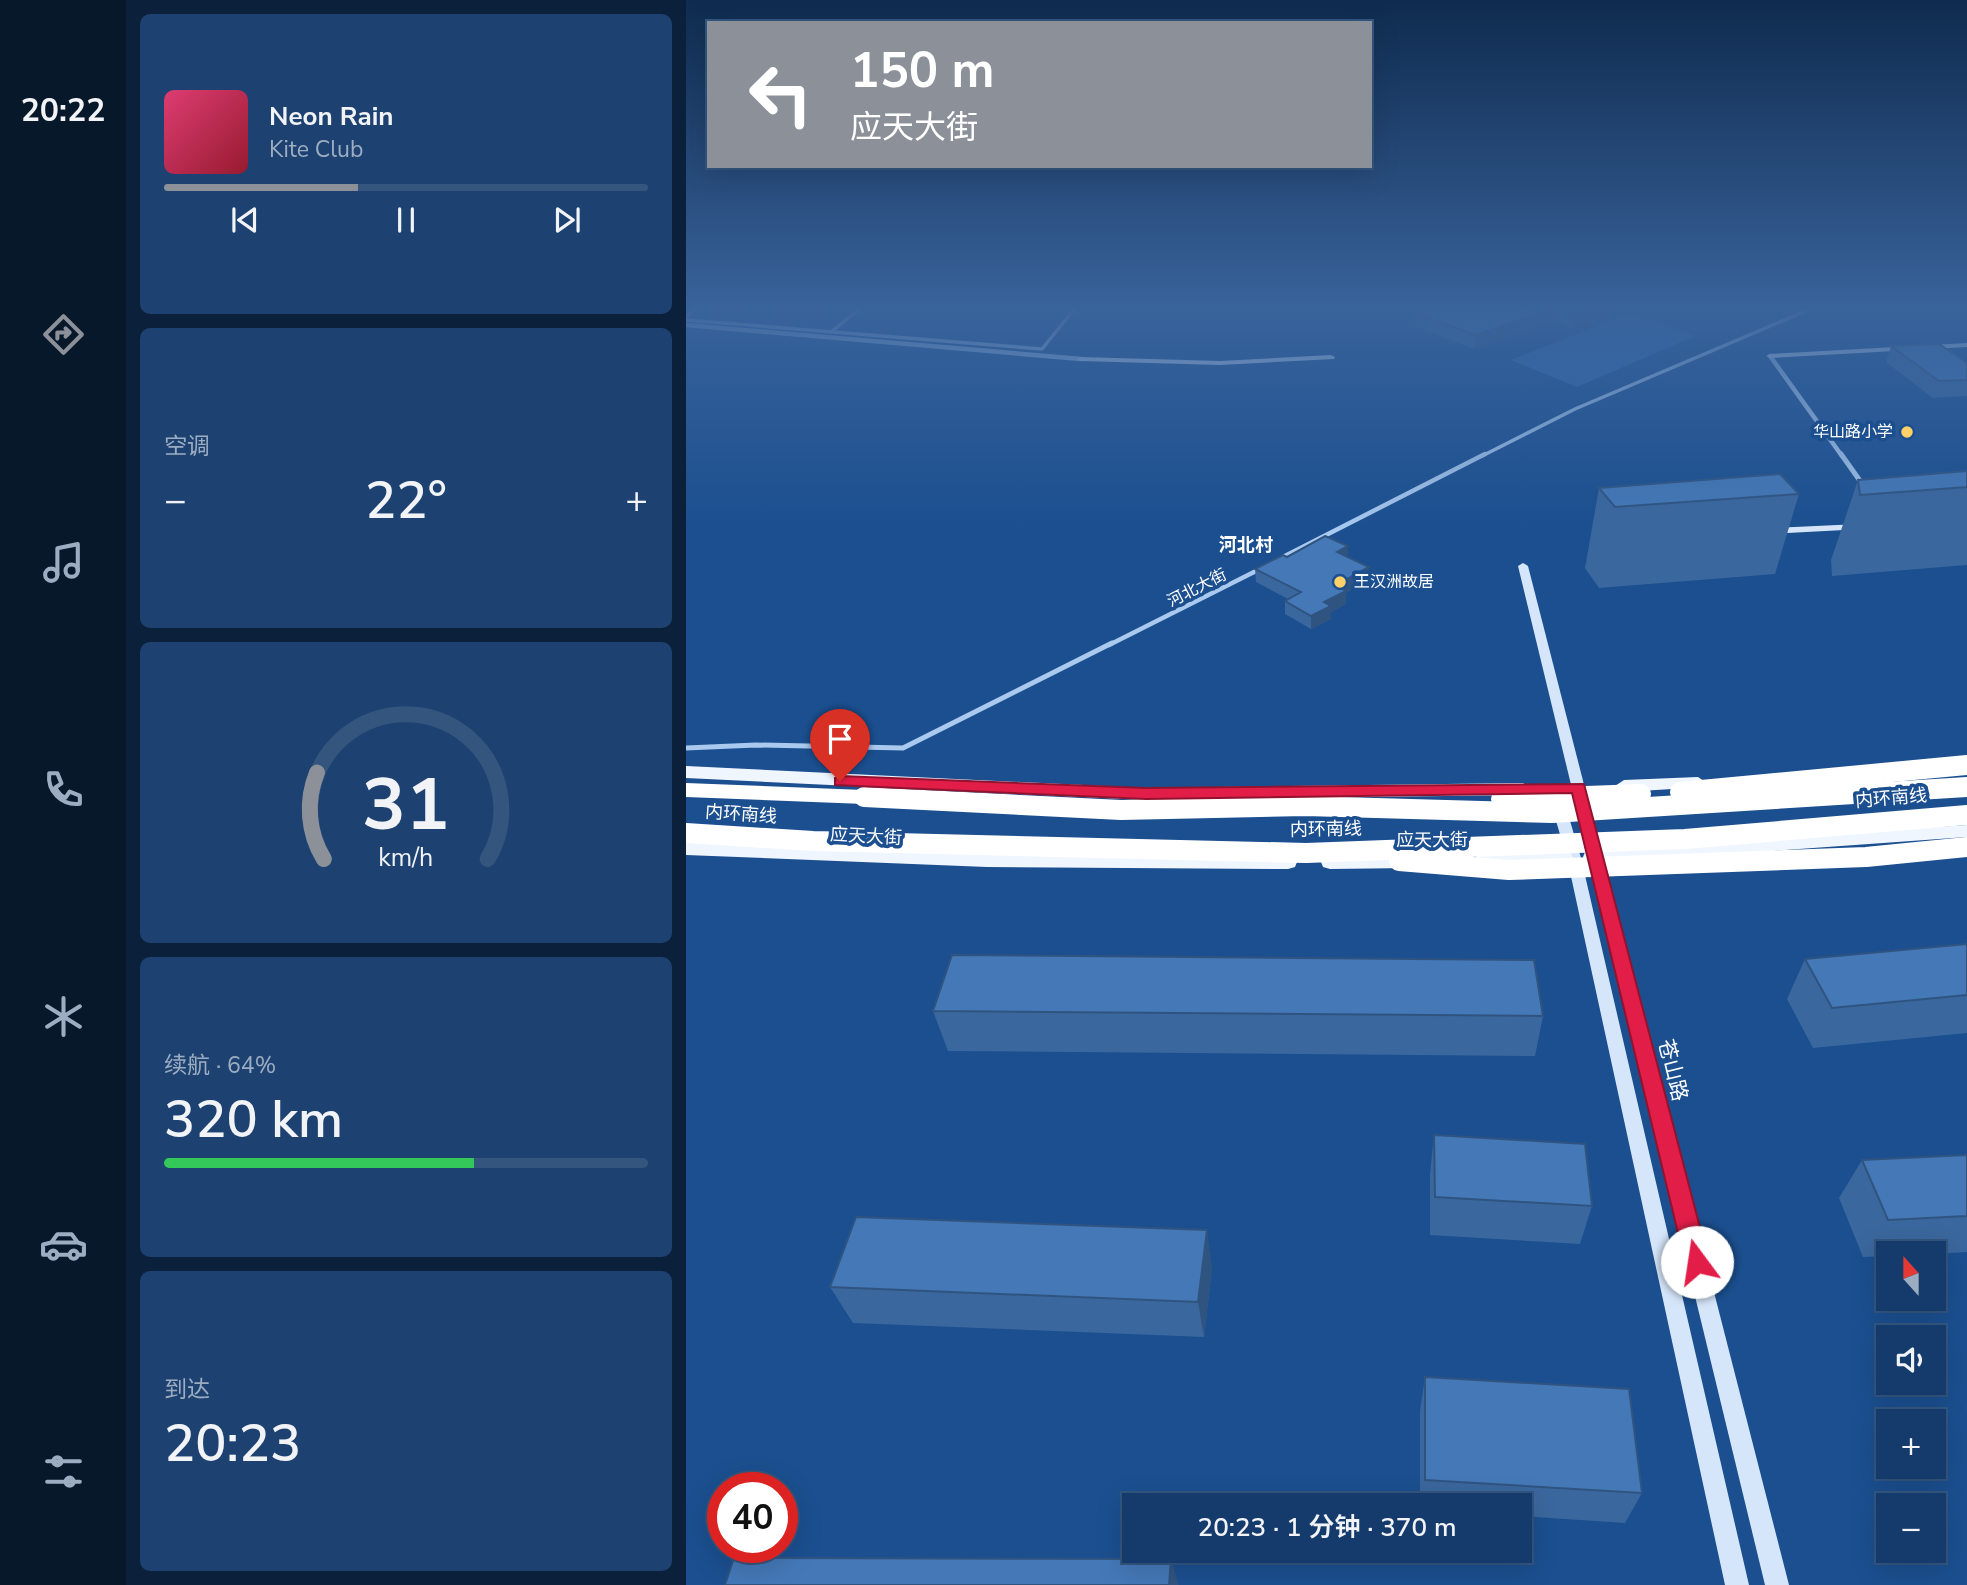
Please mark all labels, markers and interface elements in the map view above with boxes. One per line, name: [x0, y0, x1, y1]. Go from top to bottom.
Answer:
text: 150 m: [850, 37, 994, 104]
icon: left: [735, 49, 826, 140]
text: 20:22: [21, 89, 105, 132]
text: Neon Rain: [269, 99, 394, 134]
text: 应天大街: [850, 106, 978, 149]
text: Kite Club: [269, 134, 363, 165]
icon: previous: [226, 201, 264, 239]
icon: pause: [387, 201, 425, 239]
icon: next: [548, 201, 586, 239]
icon: directions: [39, 310, 88, 359]
place label: 华山路小学: [1813, 421, 1893, 443]
marker: 华山路小学: [1899, 424, 1915, 440]
text: 空调: [164, 431, 210, 462]
text: 22°: [365, 465, 447, 536]
text: −: [164, 475, 187, 526]
text: +: [625, 475, 648, 526]
district label: 河北村: [1219, 533, 1273, 557]
icon: music: [39, 538, 88, 587]
street label: 河北大街: [1163, 564, 1231, 612]
place label: 王汉洲故居: [1354, 571, 1434, 593]
marker: 王汉洲故居: [1332, 574, 1348, 590]
pin: [810, 709, 870, 781]
icon: arrive: [821, 720, 859, 758]
text: 31: [362, 755, 450, 855]
icon: phone: [39, 765, 88, 814]
street label: 内环南线: [1854, 783, 1928, 813]
street label: 内环南线: [704, 800, 778, 828]
street label: 内环南线: [1290, 816, 1362, 842]
street label: 应天大街: [829, 822, 903, 850]
street label: 应天大街: [1396, 828, 1468, 852]
text: km/h: [378, 840, 434, 874]
icon: climate: [39, 992, 88, 1041]
street label: 苍山路: [1652, 1036, 1694, 1104]
text: 续航 · 64%: [164, 1050, 276, 1081]
text: 320 km: [164, 1084, 343, 1155]
icon: car: [39, 1220, 88, 1269]
position arrow: [1660, 1225, 1734, 1299]
north arrow: [1876, 1241, 1946, 1311]
map controls: [1876, 1241, 1946, 1563]
button: sound: [1876, 1325, 1946, 1395]
text: 到达: [164, 1374, 210, 1405]
text: 20:23: [164, 1408, 301, 1479]
button: +: [1876, 1409, 1946, 1479]
icon: filters: [39, 1447, 88, 1496]
speed limit sign: 40: [707, 1472, 798, 1563]
button: −: [1876, 1493, 1946, 1563]
text: 20:23 · 1 分钟 · 370 m: [1198, 1510, 1456, 1545]

